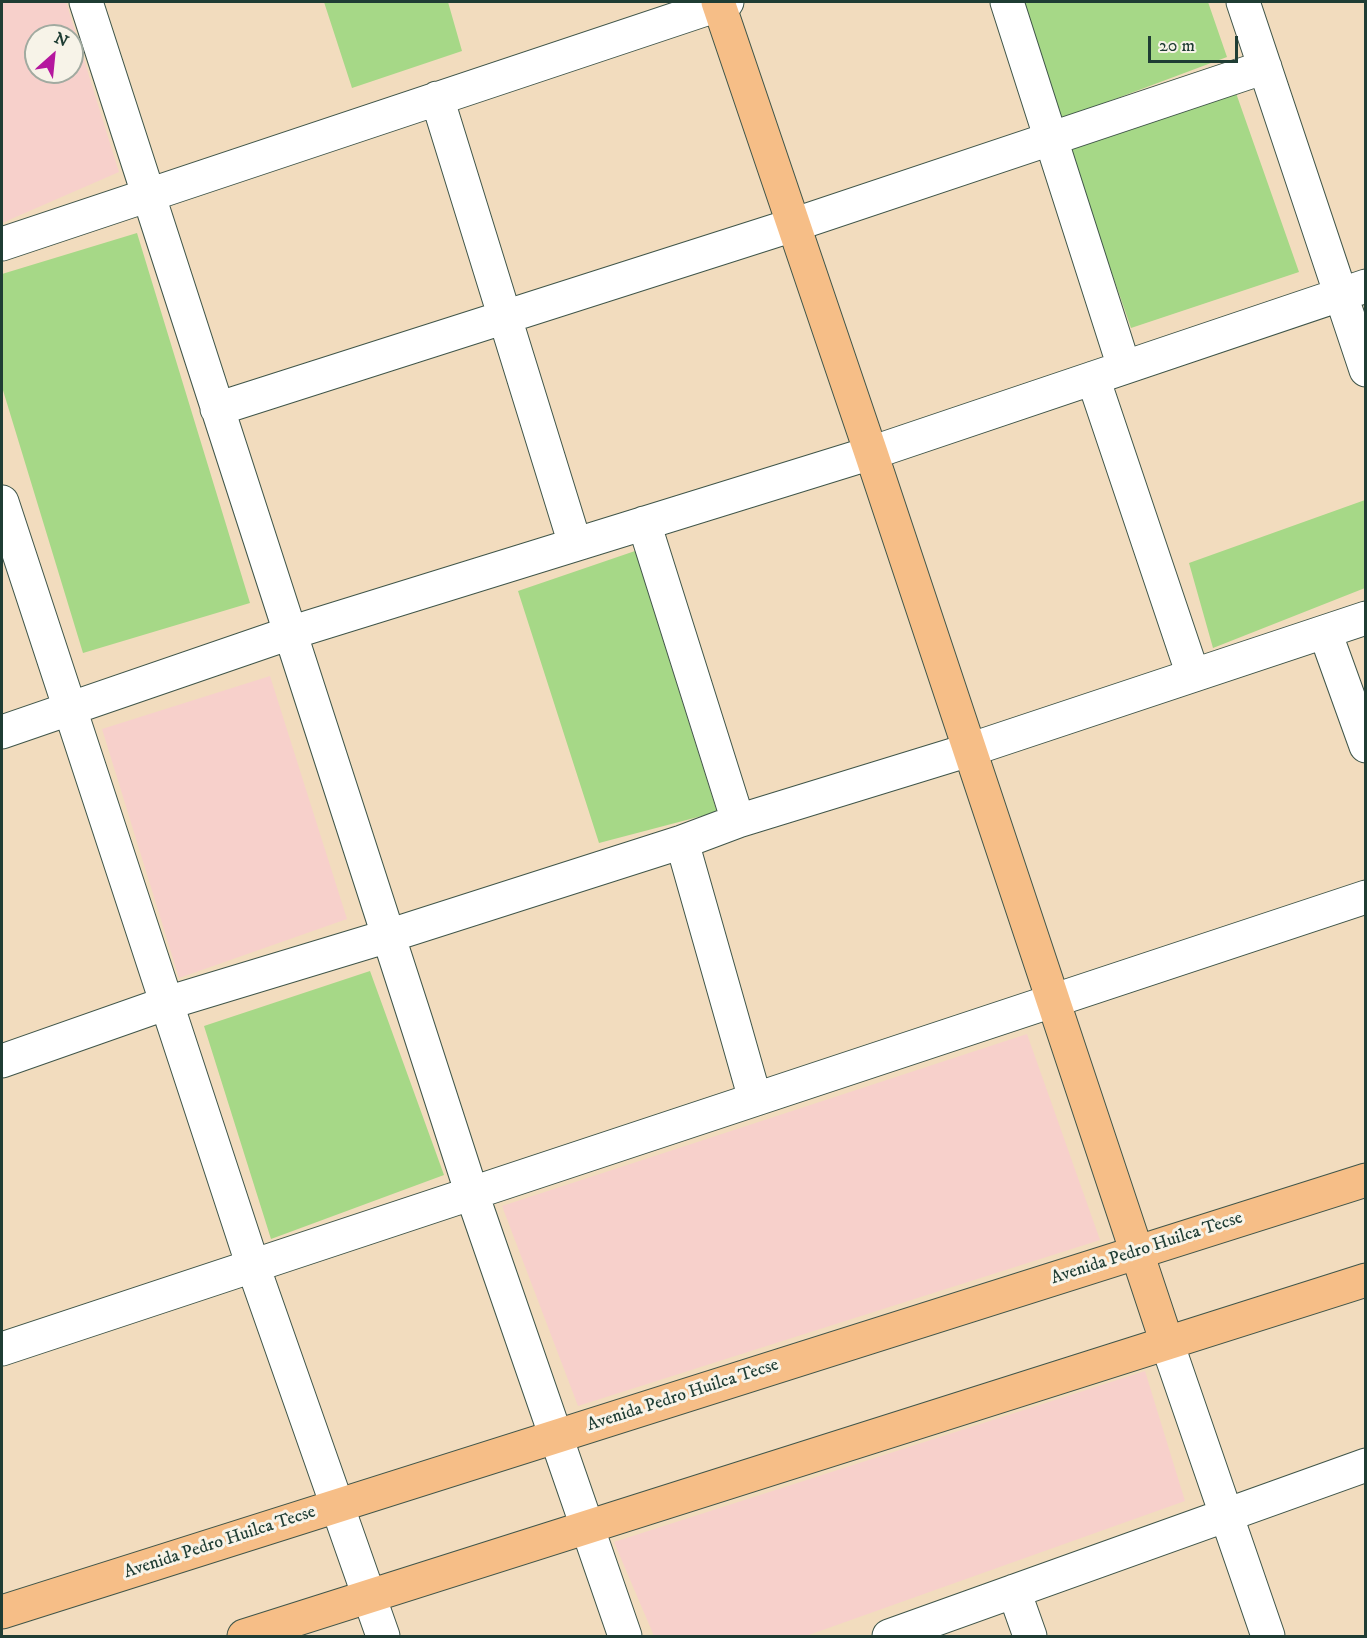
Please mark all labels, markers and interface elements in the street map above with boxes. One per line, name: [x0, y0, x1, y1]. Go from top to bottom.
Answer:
north arrow: [24, 24, 84, 84]
scale bar: [1151, 24, 1241, 62]
text: N: [51, 28, 72, 52]
text: 20 m: [1159, 35, 1195, 57]
street label: Avenida Pedro Huilca Tecse: [1048, 1208, 1246, 1290]
street label: Avenida Pedro Huilca Tecse: [584, 1355, 782, 1437]
street label: Avenida Pedro Huilca Tecse: [121, 1502, 319, 1584]

